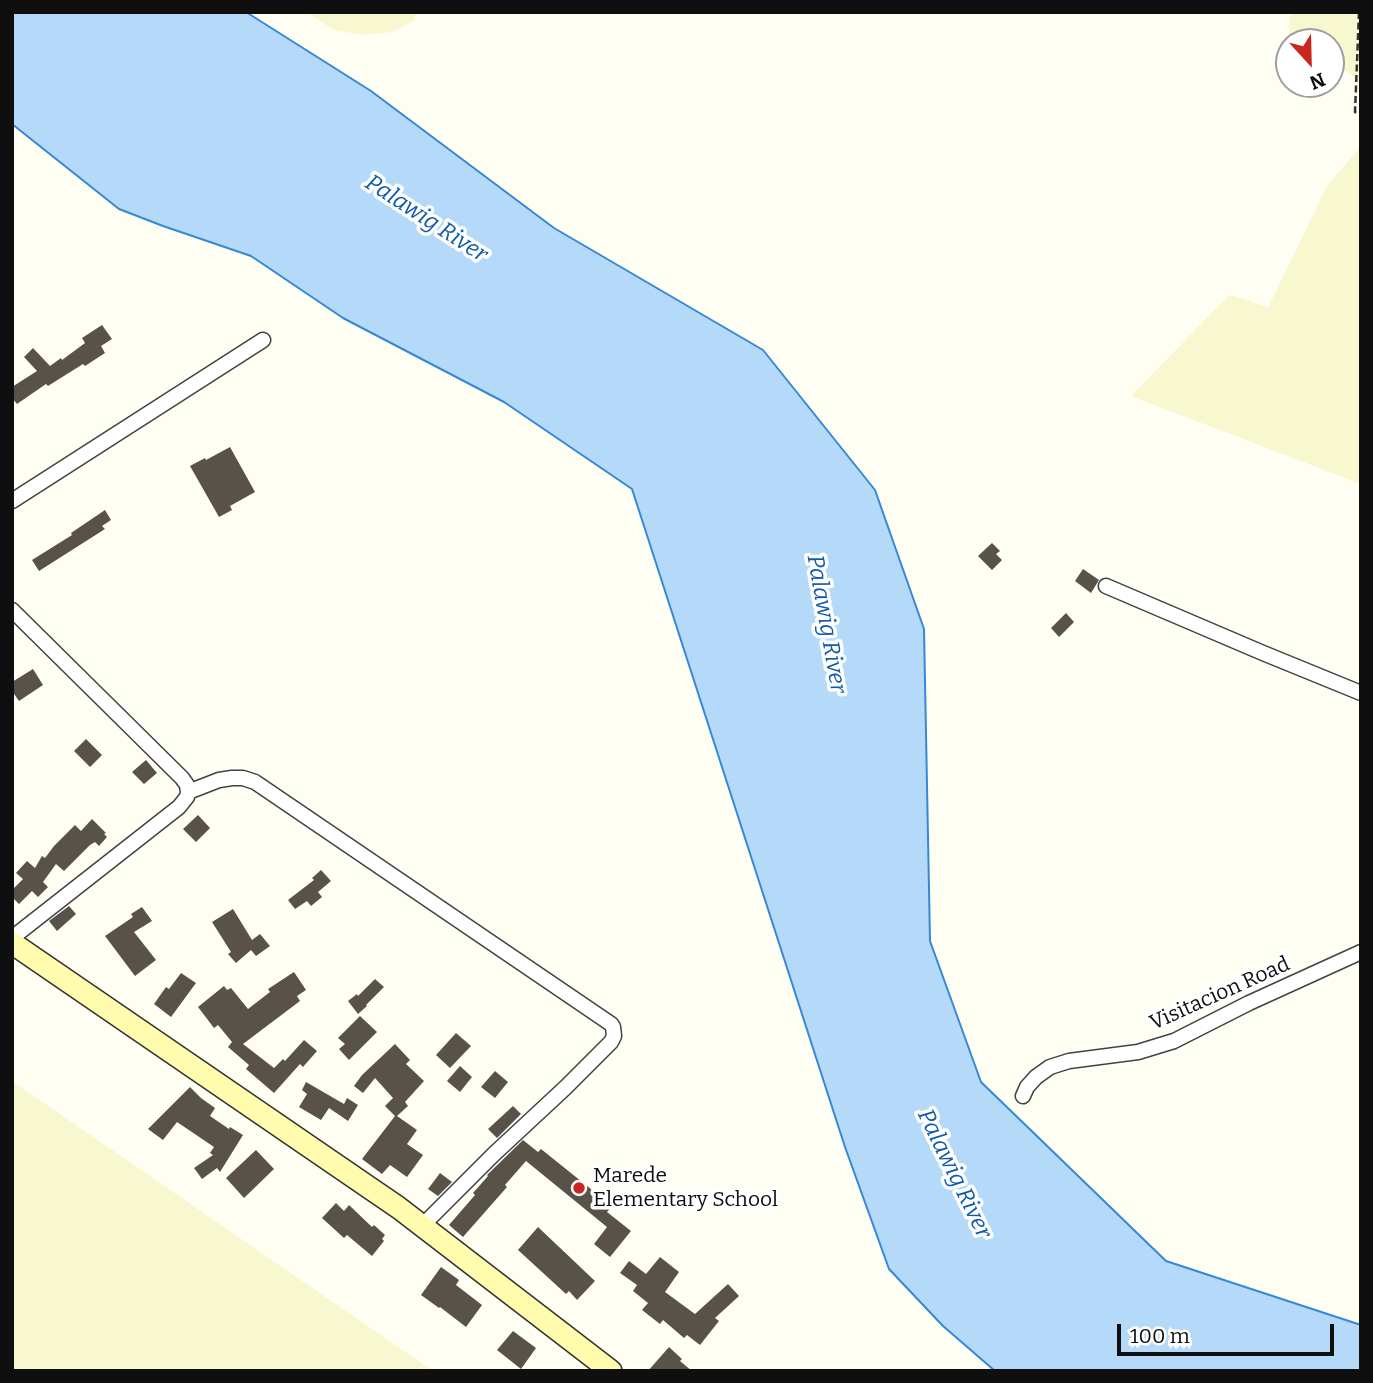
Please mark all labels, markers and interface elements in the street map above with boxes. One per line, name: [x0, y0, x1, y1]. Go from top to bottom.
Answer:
north arrow: [1275, 28, 1345, 98]
text: N: [1306, 68, 1328, 94]
water label: Palawig River: [360, 169, 492, 269]
water label: Palawig River: [800, 553, 852, 695]
street label: Visitacion Road: [1146, 952, 1294, 1036]
water label: Palawig River: [911, 1105, 997, 1243]
place label: Marede Elementary School: [593, 1163, 778, 1213]
marker: Marede Elementary School: [571, 1180, 587, 1196]
scale bar: [1121, 1310, 1338, 1354]
text: 100 m: [1130, 1323, 1190, 1349]

